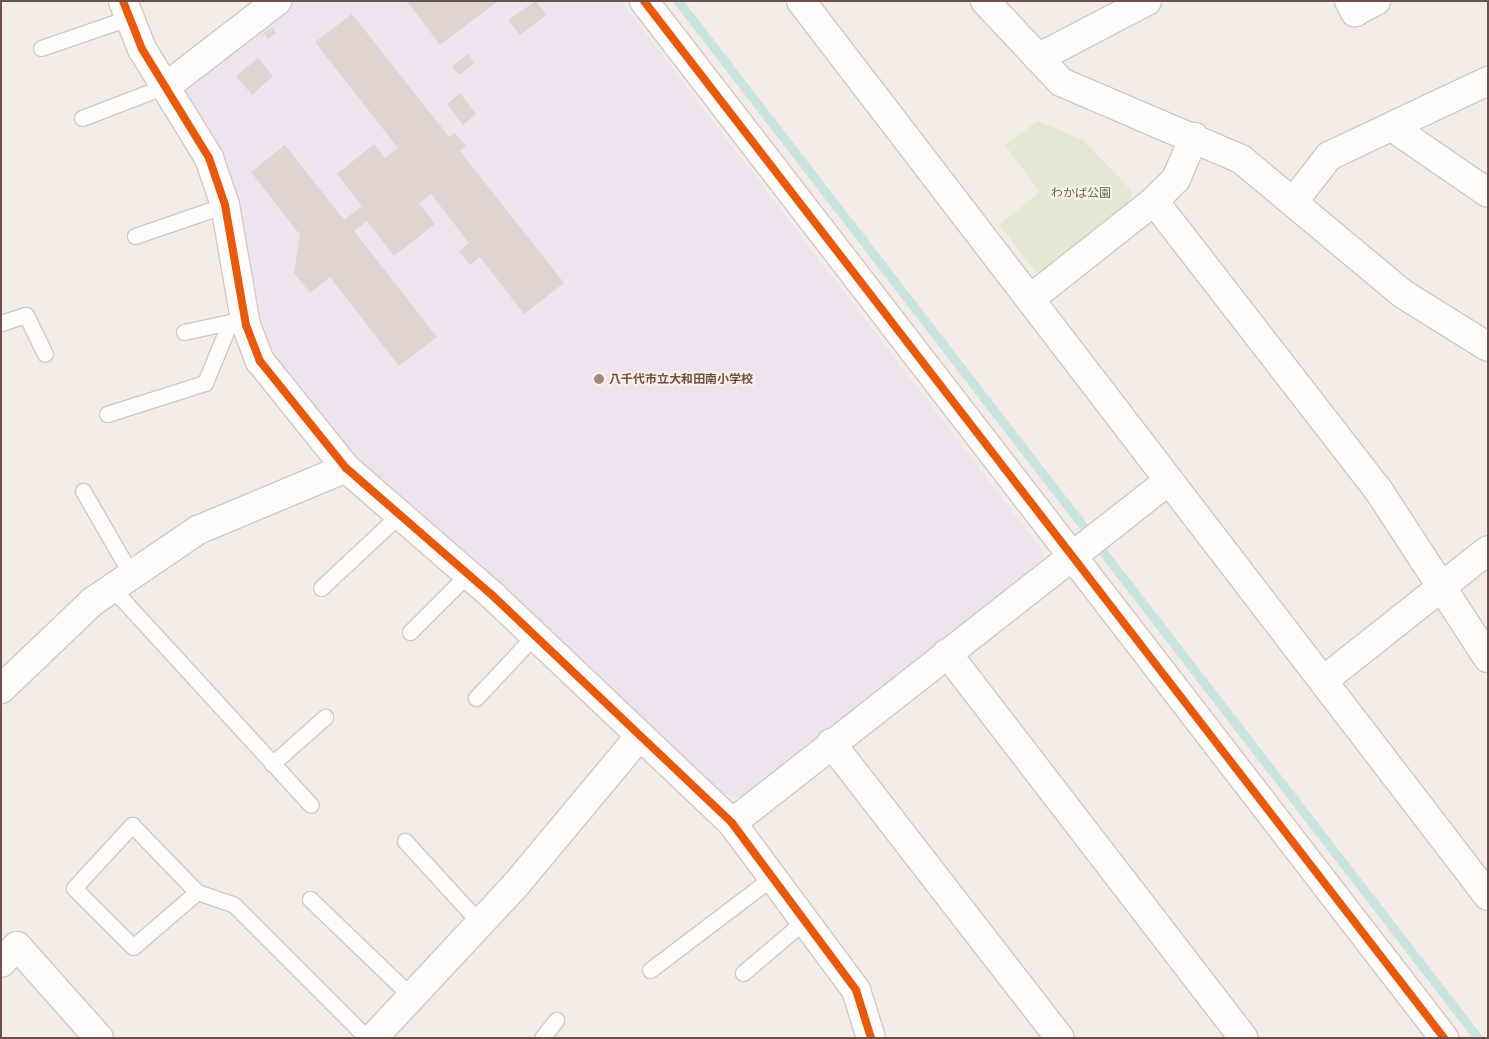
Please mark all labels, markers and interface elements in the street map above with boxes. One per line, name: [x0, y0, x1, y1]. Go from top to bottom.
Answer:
park label: わかば公園: [1051, 186, 1111, 200]
place label: 八千代市立大和田南小学校: [609, 372, 753, 386]
marker: 八千代市立大和田南小学校: [593, 373, 605, 385]

